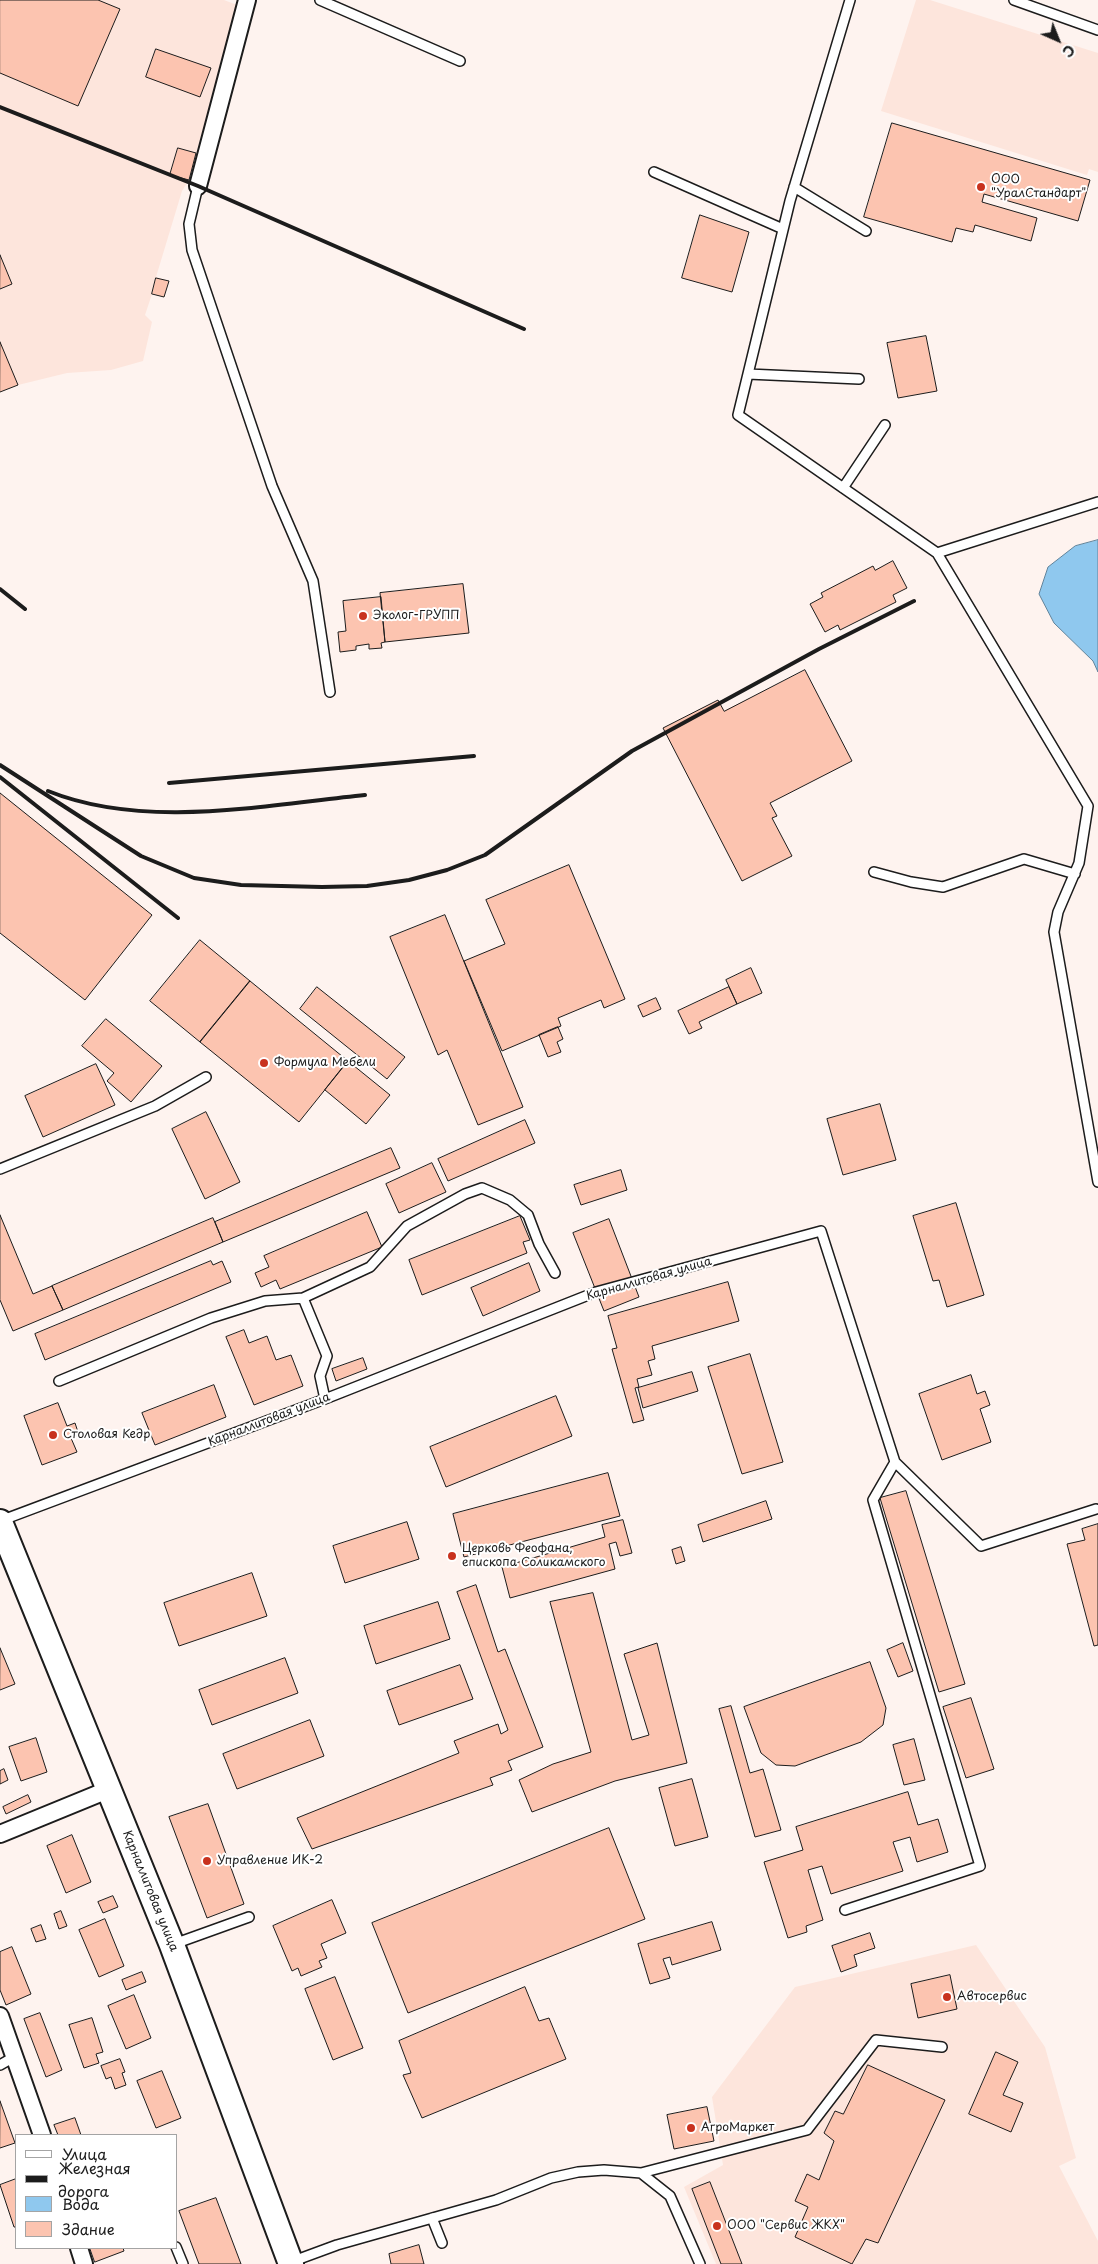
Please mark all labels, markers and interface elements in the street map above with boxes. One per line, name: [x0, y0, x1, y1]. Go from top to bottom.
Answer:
north arrow: [1033, 15, 1083, 65]
text: С: [1058, 40, 1080, 62]
place label: ООО "УралСтандарт": [991, 173, 1086, 201]
marker: ООО "УралСтандарт": [975, 181, 987, 193]
place label: Эколог-ГРУПП: [373, 609, 460, 623]
marker: Эколог-ГРУПП: [357, 610, 369, 622]
place label: Формула Мебели: [274, 1056, 376, 1070]
marker: Формула Мебели: [258, 1057, 270, 1069]
street label: Карналлитовая улица: [585, 1254, 713, 1304]
street label: Карналлитовая улица: [206, 1390, 332, 1450]
place label: Столовая Кедр: [63, 1428, 150, 1442]
marker: Столовая Кедр: [47, 1429, 59, 1441]
place label: Церковь Феофана, епископа Соликамского: [462, 1542, 606, 1570]
marker: Церковь Феофана, епископа Соликамского: [446, 1550, 458, 1562]
street label: Карналлитовая улица: [119, 1828, 181, 1954]
place label: Управление ИК-2: [217, 1854, 323, 1868]
marker: Управление ИК-2: [201, 1855, 213, 1867]
place label: Автосервис: [957, 1990, 1027, 2004]
marker: Автосервис: [941, 1991, 953, 2003]
place label: АгроМаркет: [701, 2121, 774, 2135]
marker: АгроМаркет: [685, 2122, 697, 2134]
legend: [15, 2134, 178, 2249]
text: Улица: [62, 2142, 107, 2165]
text: Железная дорога: [58, 2156, 131, 2202]
text: Вода: [62, 2192, 99, 2215]
text: Здание: [62, 2217, 115, 2240]
place label: ООО "Сервис ЖКХ": [727, 2219, 845, 2233]
marker: ООО "Сервис ЖКХ": [711, 2220, 723, 2232]

